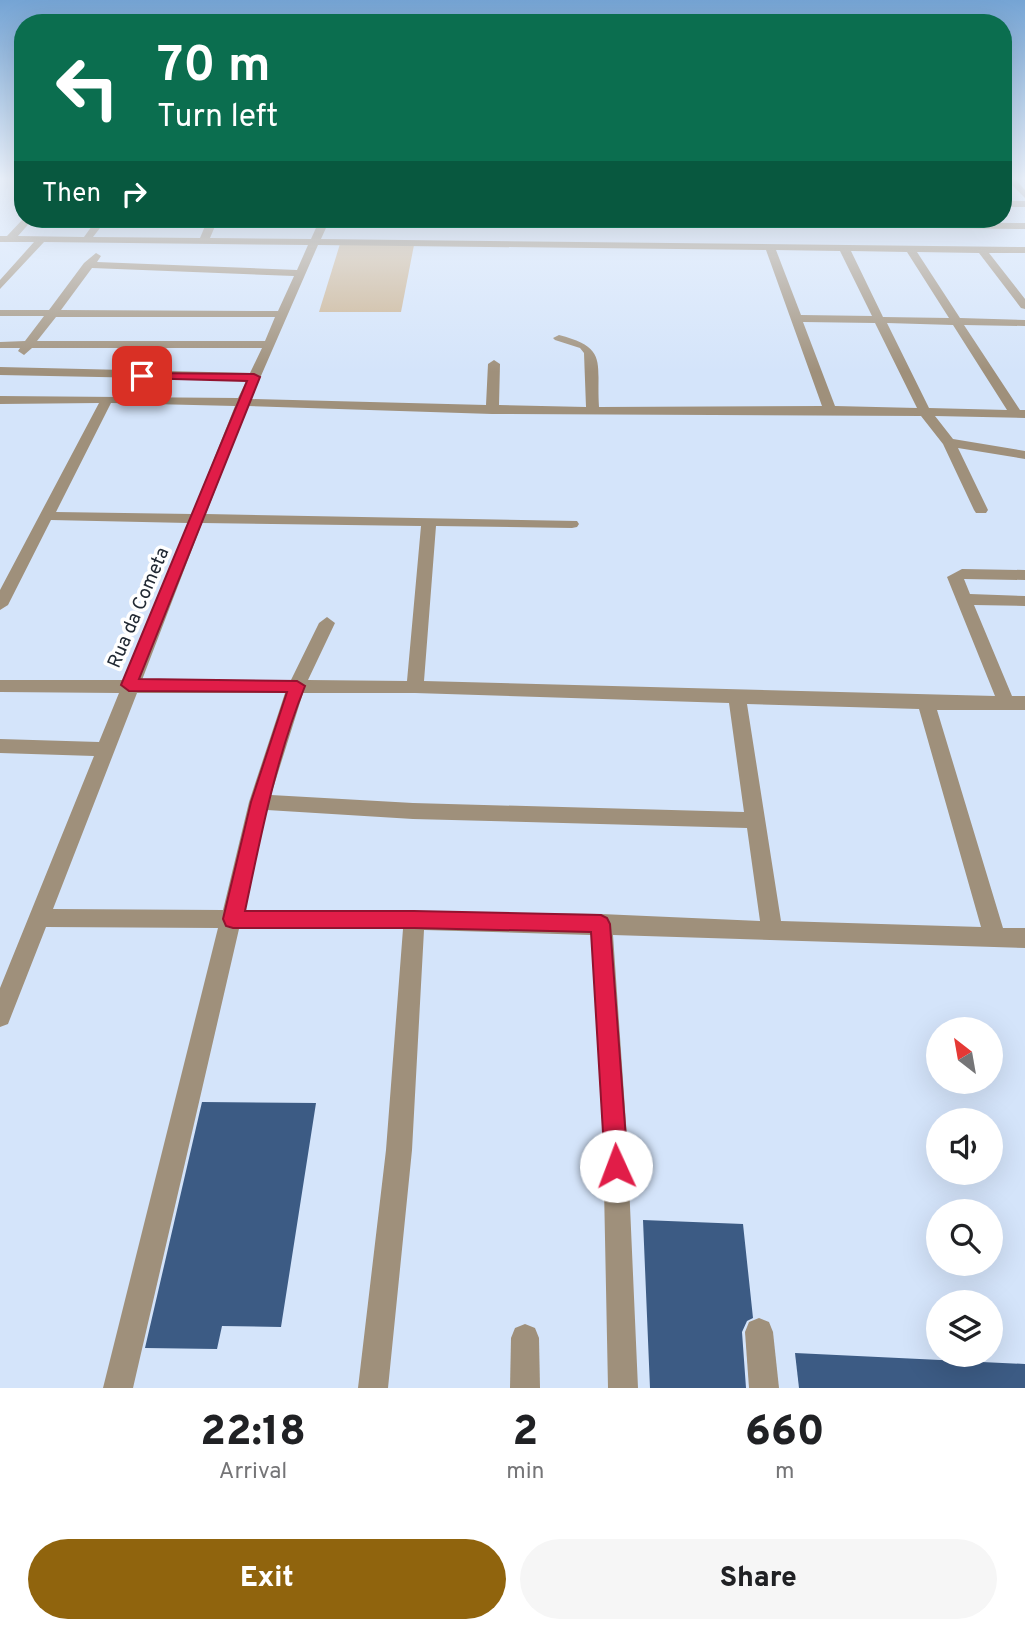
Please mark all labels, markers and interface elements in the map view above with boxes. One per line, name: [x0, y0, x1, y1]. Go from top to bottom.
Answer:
text: 70 m: [157, 37, 271, 99]
icon: left: [42, 42, 133, 133]
text: Turn left: [157, 98, 278, 138]
icon: right: [115, 175, 153, 213]
text: Then: [42, 178, 101, 211]
pin: [112, 346, 172, 406]
icon: arrive: [123, 357, 161, 395]
street label: Rua da Cometa: [103, 544, 175, 672]
north arrow: [926, 1017, 1003, 1094]
map controls: [926, 1017, 1003, 1367]
button: sound: [926, 1108, 1003, 1185]
position arrow: [579, 1129, 653, 1203]
button: search: [926, 1199, 1003, 1276]
button: layers: [926, 1290, 1003, 1367]
text: 22:18: [200, 1407, 306, 1460]
text: 2: [513, 1407, 538, 1460]
text: 660: [745, 1407, 825, 1460]
text: Arrival: [219, 1458, 287, 1487]
text: min: [506, 1458, 544, 1487]
text: m: [775, 1458, 794, 1487]
button: Exit: [28, 1539, 506, 1619]
button: Share: [520, 1539, 997, 1619]

